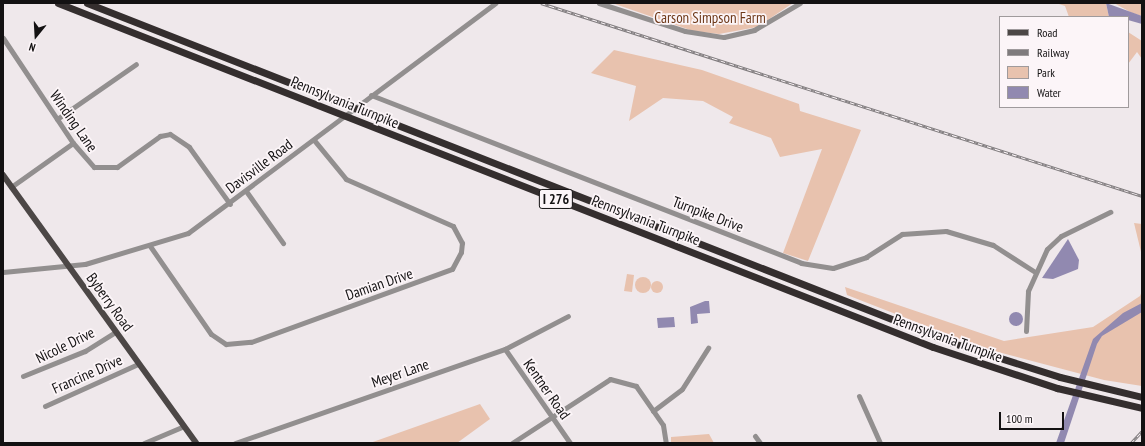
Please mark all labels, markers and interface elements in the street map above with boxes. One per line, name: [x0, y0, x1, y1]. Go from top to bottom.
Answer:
park label: Carson Simpson Farm: [654, 9, 766, 27]
north arrow: [16, 16, 56, 56]
legend: [999, 16, 1129, 108]
text: Road: [1037, 25, 1057, 40]
text: N: [27, 40, 37, 55]
text: Railway: [1037, 45, 1069, 60]
text: Park: [1037, 65, 1055, 80]
street label: Pennsylvania Turnpike: [288, 72, 402, 132]
text: Water: [1037, 85, 1061, 100]
street label: Winding Lane: [46, 87, 102, 155]
street label: Davisville Road: [222, 135, 296, 197]
road number: I 276: [538, 187, 574, 211]
street label: Pennsylvania Turnpike: [589, 191, 703, 249]
street label: Turnpike Drive: [670, 192, 746, 236]
street label: Damian Drive: [343, 264, 415, 304]
street label: Byberry Road: [83, 269, 137, 335]
street label: Pennsylvania Turnpike: [891, 310, 1005, 366]
street label: Nicole Drive: [33, 323, 97, 367]
street label: Francine Drive: [49, 351, 125, 397]
street label: Meyer Lane: [369, 355, 431, 391]
street label: Kentner Road: [520, 355, 574, 423]
scale bar: [1001, 404, 1066, 430]
text: 100 m: [1006, 411, 1033, 426]

